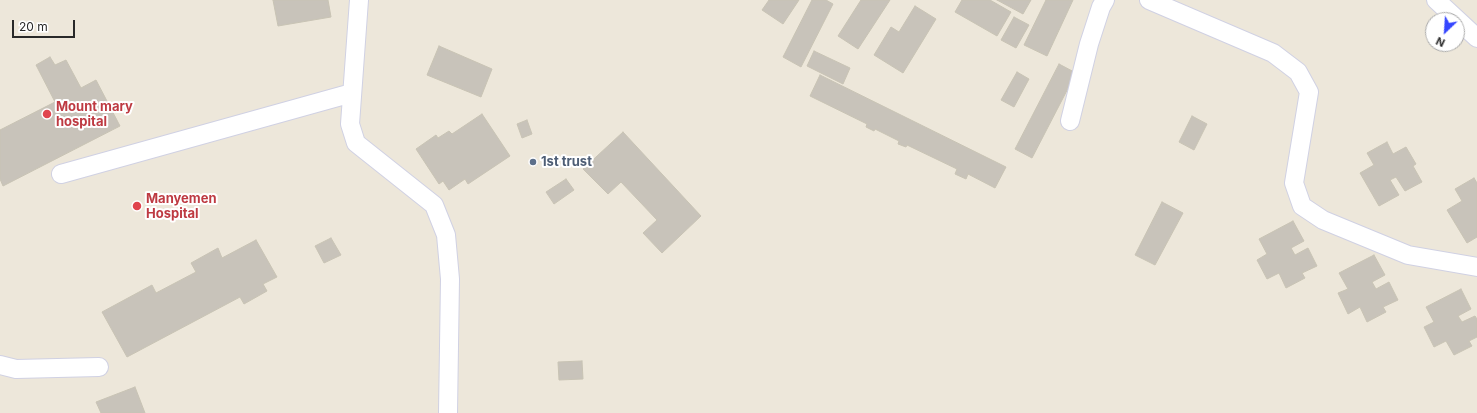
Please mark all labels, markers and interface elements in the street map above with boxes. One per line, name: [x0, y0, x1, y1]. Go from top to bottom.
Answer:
scale bar: [14, 12, 77, 38]
north arrow: [1425, 12, 1465, 52]
text: 20 m: [19, 19, 48, 34]
text: N: [1434, 34, 1447, 50]
place label: Mount mary hospital: [56, 99, 133, 130]
marker: Mount mary hospital: [41, 108, 53, 120]
place label: 1st trust: [541, 154, 592, 170]
marker: 1st trust: [528, 157, 538, 167]
place label: Manyemen Hospital: [146, 191, 217, 222]
marker: Manyemen Hospital: [131, 200, 143, 212]

